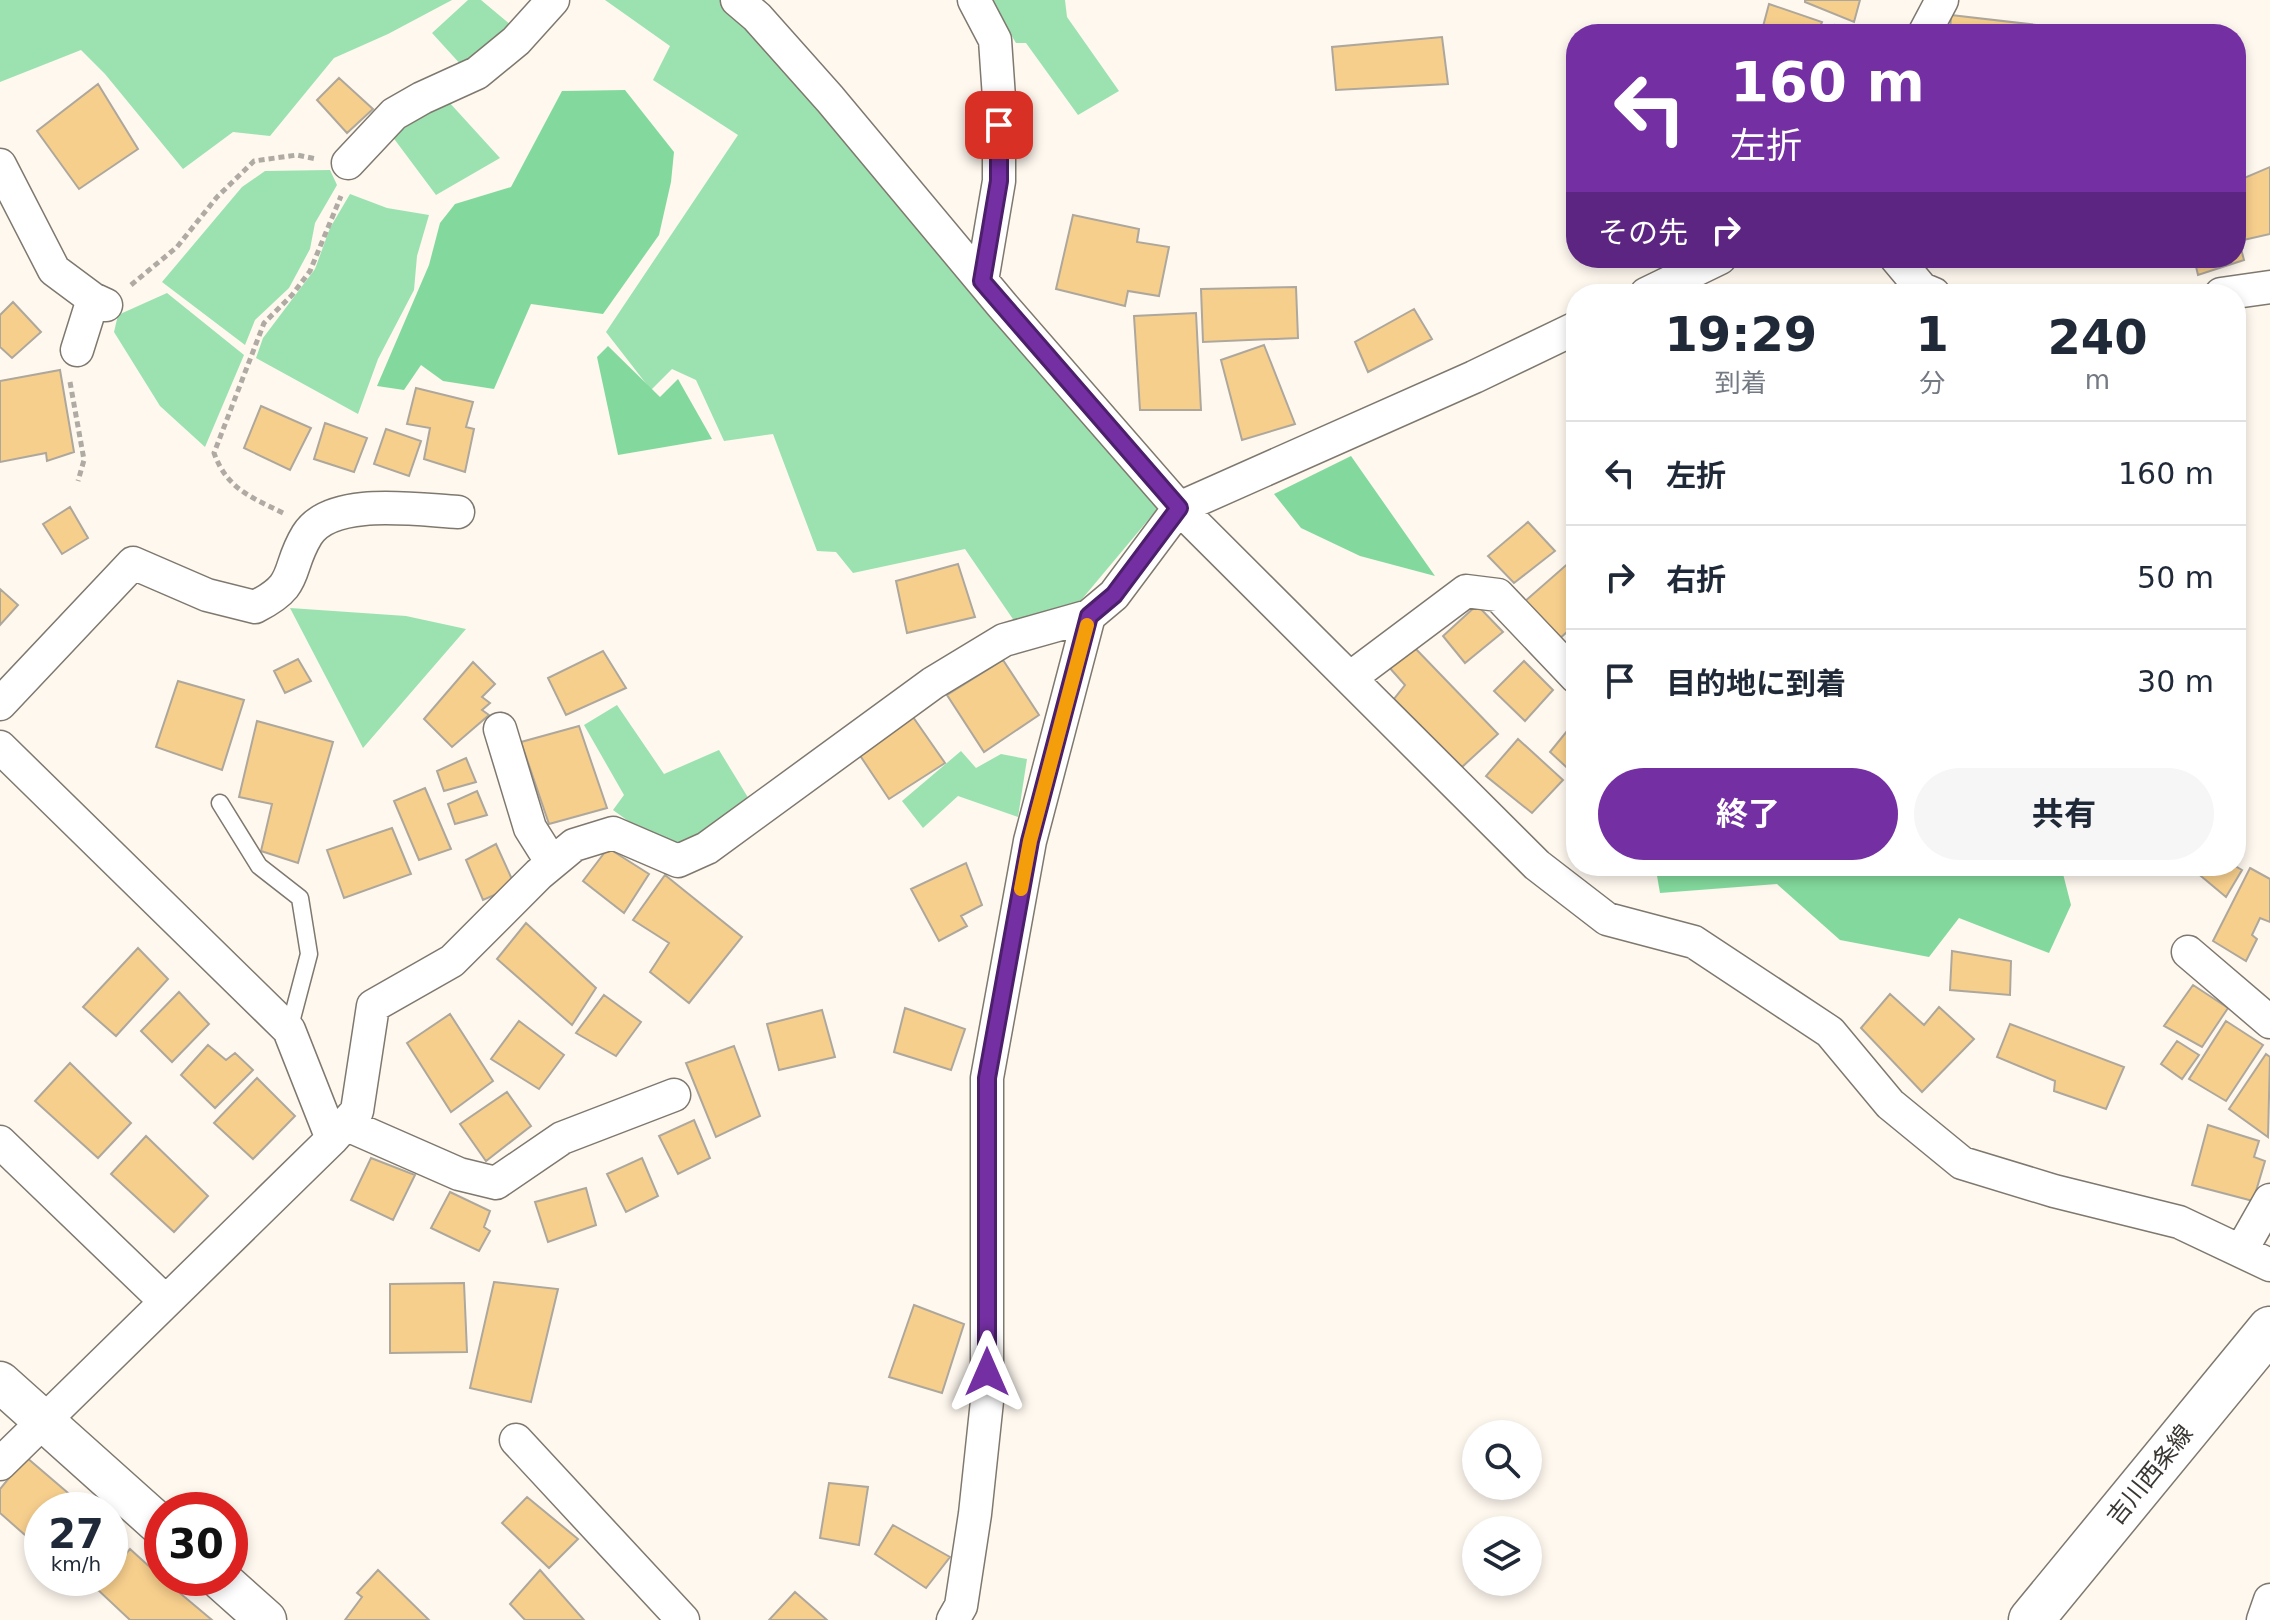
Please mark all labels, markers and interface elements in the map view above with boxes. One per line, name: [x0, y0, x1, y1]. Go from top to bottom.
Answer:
text: 160 m: [1730, 49, 1925, 114]
icon: left: [1598, 56, 1702, 160]
pin: [965, 91, 1033, 159]
icon: arrive: [977, 103, 1021, 147]
text: 左折: [1730, 125, 1802, 166]
icon: right: [1704, 208, 1748, 252]
text: その先: [1598, 215, 1688, 250]
text: 19:29: [1664, 306, 1817, 362]
text: 1: [1916, 306, 1949, 362]
text: 240: [2047, 309, 2148, 365]
text: m: [2085, 365, 2110, 395]
text: 到着: [1715, 368, 1767, 398]
text: 分: [1919, 368, 1945, 398]
icon: left: [1598, 451, 1642, 495]
text: 160 m: [2118, 456, 2214, 491]
text: 左折: [1666, 458, 1726, 493]
icon: right: [1598, 555, 1642, 599]
text: 50 m: [2137, 560, 2214, 595]
text: 右折: [1666, 562, 1726, 597]
icon: arrive: [1598, 659, 1642, 703]
text: 30 m: [2137, 664, 2214, 699]
text: 目的地に到着: [1666, 666, 1846, 701]
button: 終了: [1598, 768, 1898, 860]
button: 共有: [1914, 768, 2214, 860]
position arrow: [945, 1330, 1029, 1414]
map controls: [1462, 1420, 1542, 1596]
button: search: [1462, 1420, 1542, 1500]
street label: 吉川西条線: [2101, 1420, 2199, 1530]
speed limit sign: 30: [144, 1492, 248, 1596]
text: 27: [48, 1511, 104, 1557]
button: layers: [1462, 1516, 1542, 1596]
text: km/h: [51, 1552, 101, 1576]

